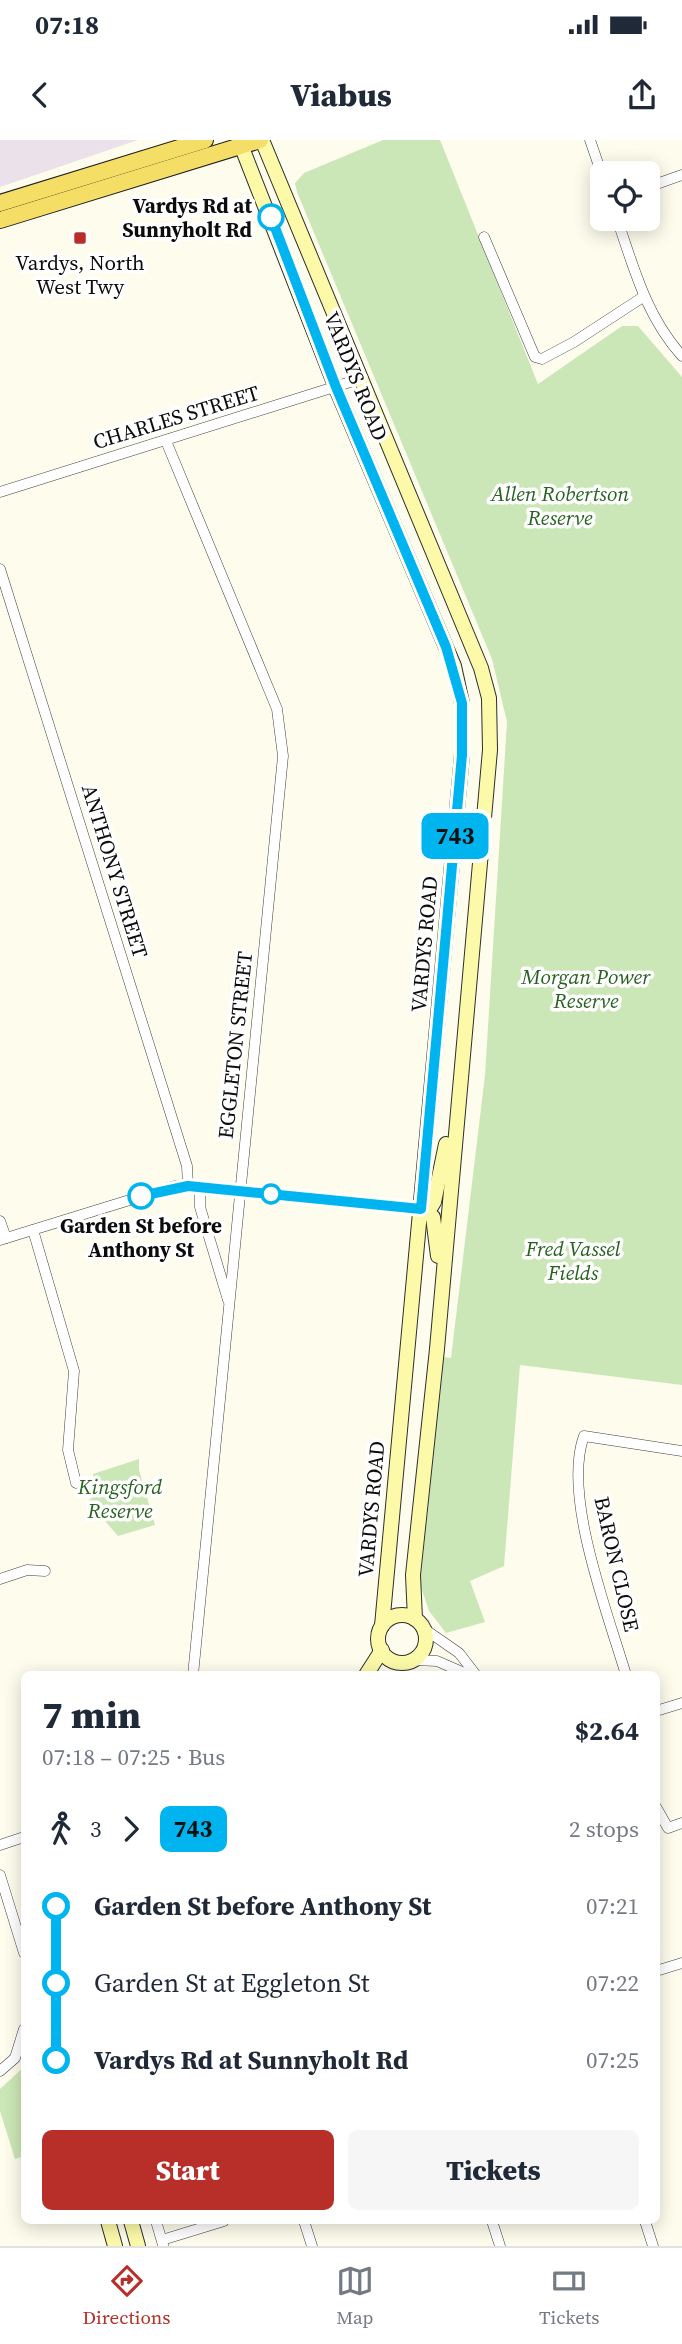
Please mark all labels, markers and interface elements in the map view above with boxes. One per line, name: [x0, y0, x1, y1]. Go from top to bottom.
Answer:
text: 07:18: [35, 7, 99, 43]
text: Viabus: [290, 73, 392, 117]
icon: back: [21, 76, 59, 114]
icon: share: [623, 76, 661, 114]
map controls: [590, 161, 660, 231]
button: locate: [590, 161, 660, 231]
place label: Vardys Rd at Sunnyholt Rd: [122, 191, 253, 244]
marker: Vardys Rd at Sunnyholt Rd: [258, 204, 284, 230]
marker: Vardys, North West Twy: [72, 230, 88, 246]
place label: Vardys, North West Twy: [15, 248, 145, 301]
street label: VARDYS ROAD: [317, 307, 395, 445]
street label: CHARLES STREET: [89, 378, 263, 456]
park label: Allen Robertson Reserve: [490, 479, 629, 532]
street label: ANTHONY STREET: [75, 781, 155, 962]
line badge: 743: [415, 813, 495, 859]
text: 743: [435, 819, 475, 852]
street label: VARDYS ROAD: [404, 875, 444, 1013]
street label: EGGLETON STREET: [211, 950, 259, 1140]
park label: Morgan Power Reserve: [521, 962, 651, 1015]
marker: Garden St before Anthony St: [128, 1183, 154, 1209]
unlabelled marker: [261, 1184, 281, 1204]
place label: Garden St before Anthony St: [60, 1211, 222, 1264]
park label: Fred Vassel Fields: [525, 1234, 621, 1287]
street label: VARDYS ROAD: [351, 1440, 391, 1578]
park label: Kingsford Reserve: [77, 1472, 162, 1525]
street label: BARON CLOSE: [587, 1494, 647, 1634]
text: 7 min: [42, 1689, 141, 1741]
text: $2.64: [575, 1713, 639, 1749]
text: 07:18 – 07:25 · Bus: [42, 1741, 225, 1773]
icon: walk: [42, 1810, 80, 1848]
icon: forward: [112, 1810, 150, 1848]
text: 743: [174, 1812, 213, 1845]
text: 3: [90, 1813, 102, 1845]
text: 2 stops: [569, 1813, 639, 1845]
text: Garden St before Anthony St: [94, 1888, 431, 1924]
text: 07:21: [586, 1890, 639, 1922]
text: Garden St at Eggleton St: [94, 1965, 370, 2001]
text: 07:22: [586, 1967, 639, 1999]
text: Vardys Rd at Sunnyholt Rd: [94, 2042, 408, 2078]
text: 07:25: [586, 2044, 639, 2076]
button: Start: [42, 2130, 334, 2210]
button: Tickets: [348, 2130, 639, 2210]
tab: Directions: [83, 2262, 171, 2330]
tab: Map: [336, 2262, 374, 2330]
tab: Tickets: [539, 2262, 599, 2330]

